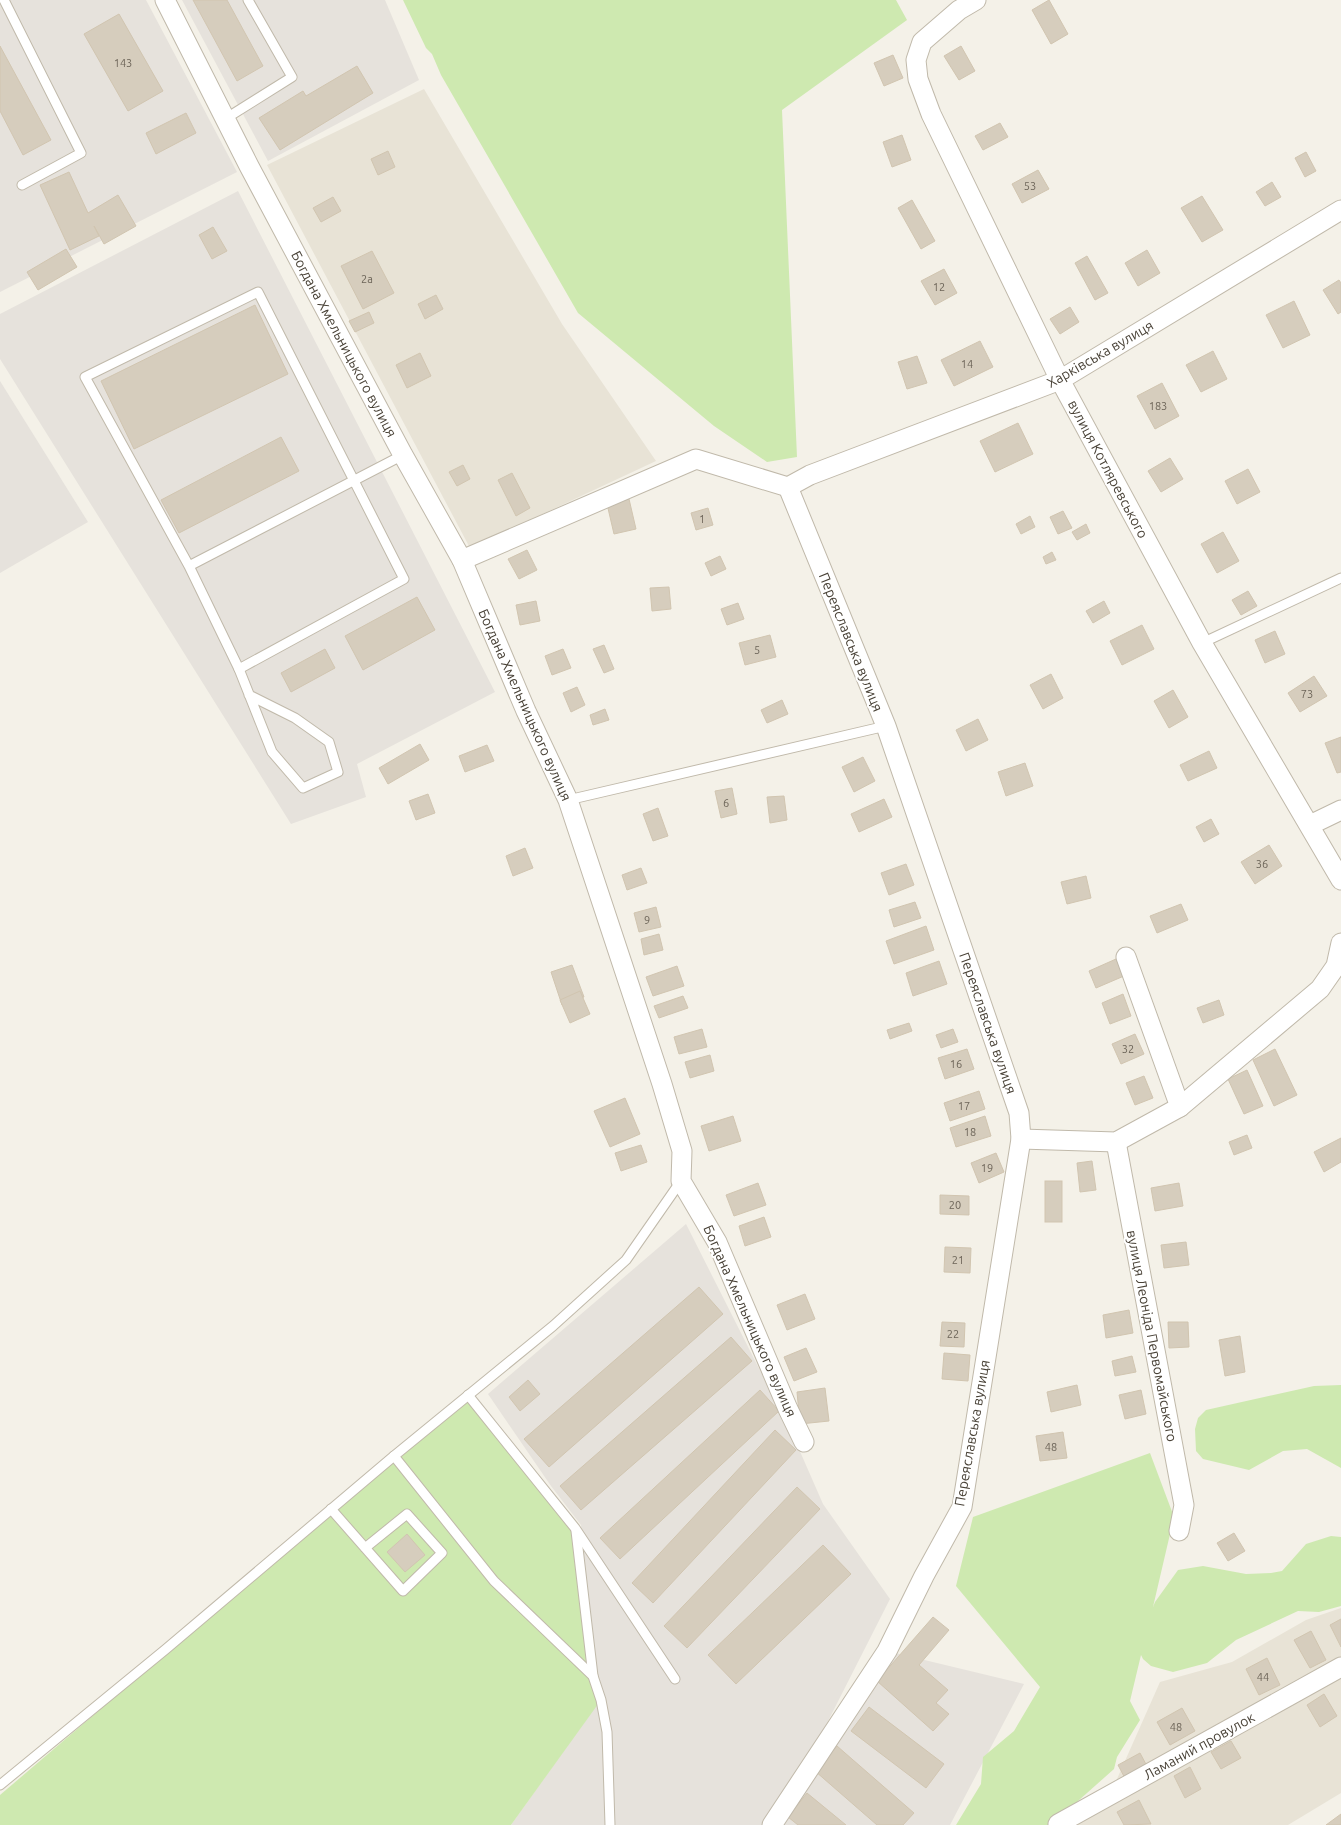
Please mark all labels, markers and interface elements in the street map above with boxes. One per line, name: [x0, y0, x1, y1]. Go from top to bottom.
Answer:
house number: 143: [114, 57, 132, 69]
house number: 53: [1024, 180, 1036, 192]
street label: Богдана Хмельницького вулиця: [288, 248, 400, 440]
house number: 2а: [361, 273, 373, 285]
house number: 12: [933, 281, 945, 293]
street label: Харківська вулиця: [1044, 317, 1156, 391]
house number: 14: [961, 358, 973, 370]
street label: вулиця Котляревського: [1065, 397, 1151, 541]
house number: 183: [1149, 400, 1167, 412]
house number: 1: [699, 513, 705, 525]
street label: Переяславська вулиця: [816, 570, 886, 714]
street label: Богдана Хмельницького вулиця: [475, 607, 575, 803]
house number: 5: [754, 644, 760, 656]
house number: 73: [1301, 688, 1313, 700]
house number: 6: [723, 797, 729, 809]
house number: 36: [1256, 858, 1268, 870]
house number: 9: [644, 914, 650, 926]
street label: Переяславська вулиця: [956, 950, 1020, 1096]
house number: 32: [1122, 1043, 1134, 1055]
house number: 16: [950, 1058, 962, 1070]
house number: 17: [958, 1100, 970, 1112]
house number: 18: [964, 1126, 976, 1138]
house number: 19: [981, 1162, 993, 1174]
house number: 20: [949, 1199, 961, 1211]
street label: Богдана Хмельницького вулиця: [700, 1223, 800, 1419]
street label: вулиця Леоніда Первомайського: [1124, 1229, 1180, 1443]
house number: 21: [952, 1254, 964, 1266]
house number: 22: [947, 1328, 959, 1340]
street label: Переяславська вулиця: [951, 1359, 993, 1507]
house number: 48: [1045, 1441, 1057, 1453]
house number: 44: [1257, 1671, 1269, 1683]
street label: Ламаний провулок: [1141, 1709, 1257, 1783]
house number: 48: [1170, 1721, 1182, 1733]

